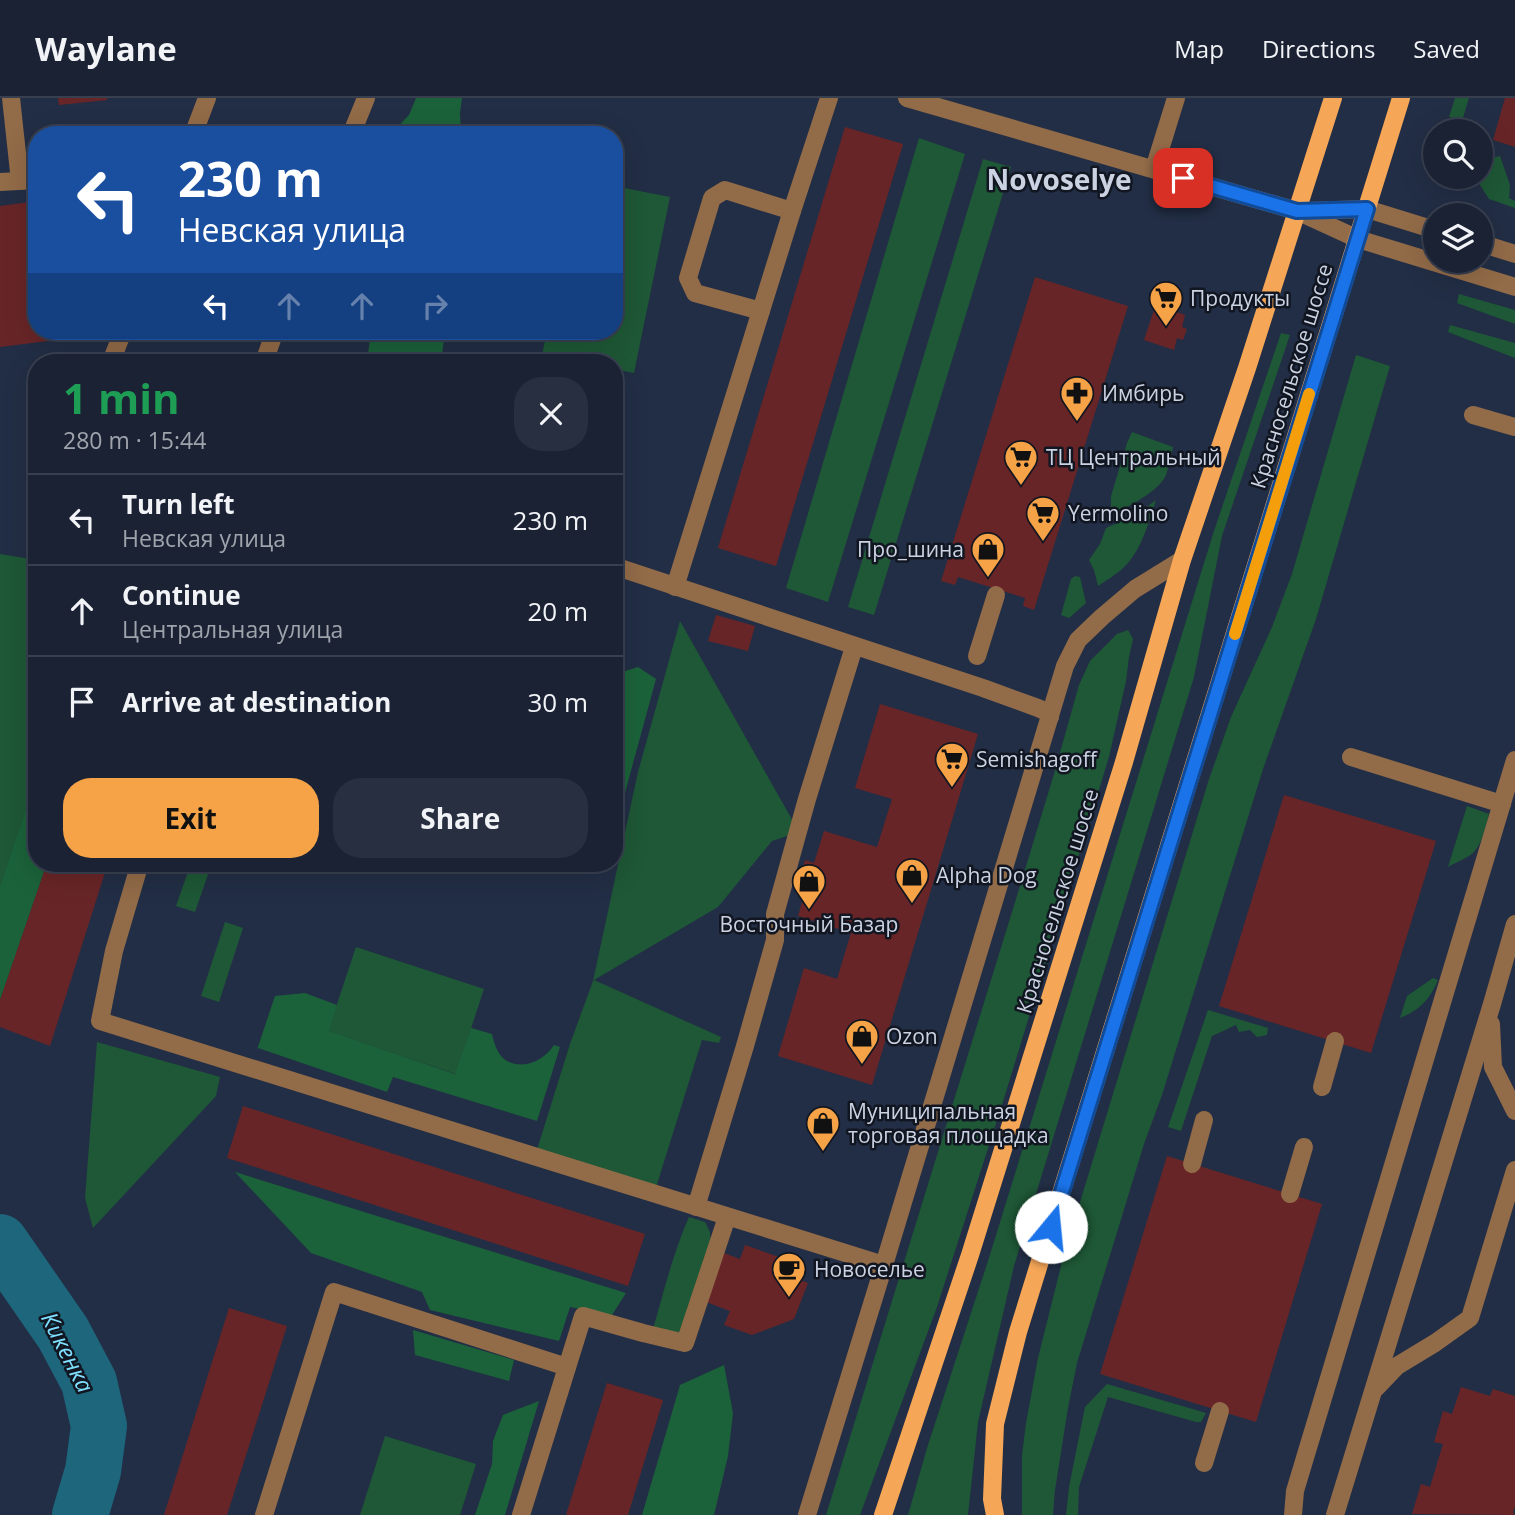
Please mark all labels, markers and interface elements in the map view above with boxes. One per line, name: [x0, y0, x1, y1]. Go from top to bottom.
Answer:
text: Waylane: [35, 26, 177, 71]
text: Map: [1174, 32, 1224, 65]
text: Directions: [1262, 32, 1375, 65]
text: Saved: [1413, 32, 1480, 65]
map controls: [1423, 119, 1493, 273]
button: search: [1423, 119, 1493, 189]
text: 230 m: [178, 145, 323, 211]
pin: [1153, 148, 1213, 208]
icon: left: [63, 154, 154, 245]
icon: arrive: [1164, 159, 1202, 197]
district label: Novoselye: [987, 160, 1131, 198]
button: layers: [1423, 203, 1493, 273]
text: Невская улица: [178, 208, 406, 251]
street label: Красносельское шоссе: [1243, 260, 1339, 492]
supermarket icon: Продукты: [1147, 279, 1185, 328]
place label: Продукты: [1190, 284, 1290, 312]
icon: left: [197, 287, 235, 325]
icon: ahead: [270, 287, 308, 325]
icon: ahead: [343, 287, 381, 325]
icon: right: [416, 287, 454, 325]
text: 1 min: [63, 369, 180, 426]
pharmacy icon: Имбирь: [1058, 374, 1096, 423]
button: close: [514, 377, 588, 451]
place label: Имбирь: [1102, 379, 1184, 407]
text: 280 m · 15:44: [63, 424, 206, 456]
supermarket icon: ТЦ Центральный: [1002, 438, 1040, 487]
place label: ТЦ Центральный: [1046, 443, 1221, 471]
text: Turn left: [122, 486, 234, 522]
supermarket icon: Yermolino: [1024, 494, 1062, 543]
place label: Yermolino: [1068, 499, 1168, 527]
icon: left: [63, 501, 101, 539]
text: 230 m: [513, 502, 588, 538]
text: Невская улица: [122, 522, 286, 554]
shop icon: Про_шина: [969, 530, 1007, 579]
place label: Про_шина: [857, 535, 964, 563]
text: Continue: [122, 577, 241, 613]
icon: ahead: [63, 592, 101, 630]
text: 20 m: [527, 593, 588, 629]
text: Центральная улица: [122, 613, 343, 645]
icon: arrive: [63, 683, 101, 721]
text: Arrive at destination: [122, 684, 391, 720]
text: 30 m: [527, 684, 588, 720]
supermarket icon: Semishagoff: [933, 740, 971, 789]
place label: Semishagoff: [976, 745, 1099, 773]
button: Exit: [63, 778, 319, 858]
button: Share: [333, 778, 588, 858]
street label: Красносельское шоссе: [1009, 785, 1105, 1017]
shop icon: Alpha Dog: [893, 856, 931, 905]
place label: Alpha Dog: [936, 861, 1037, 889]
shop icon: Восточный Базар: [790, 862, 828, 911]
place label: Восточный Базар: [720, 910, 898, 938]
shop icon: Ozon: [843, 1017, 881, 1066]
place label: Ozon: [886, 1022, 938, 1050]
place label: Муниципальная торговая площадка: [848, 1097, 1049, 1149]
shop icon: Муниципальная торговая площадка: [804, 1104, 842, 1153]
position arrow: [1014, 1190, 1088, 1264]
cafe icon: Новоселье: [770, 1250, 808, 1299]
place label: Новоселье: [814, 1255, 925, 1283]
water label: Кикенка: [34, 1306, 102, 1398]

